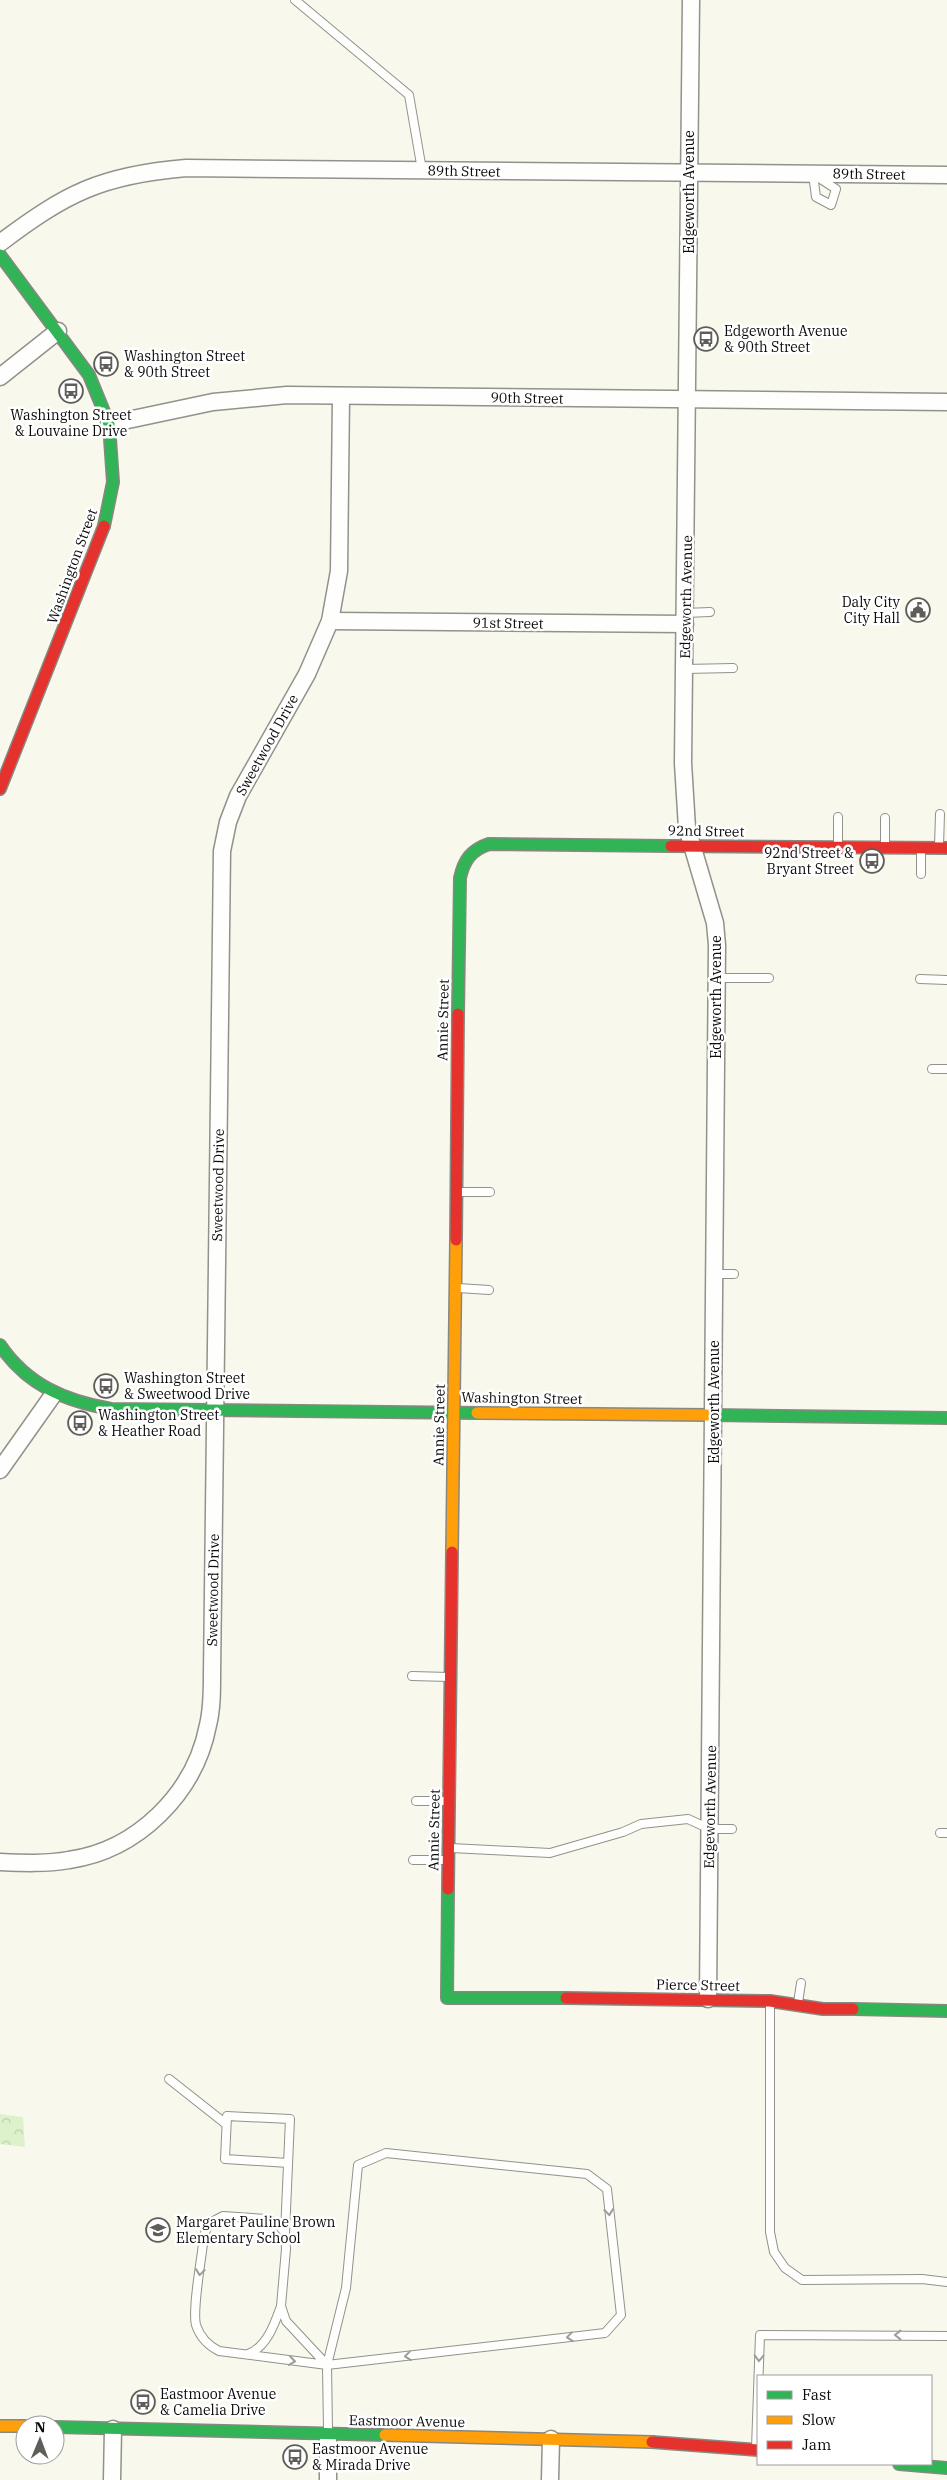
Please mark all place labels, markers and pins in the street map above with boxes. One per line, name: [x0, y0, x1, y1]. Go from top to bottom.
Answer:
place label: Edgeworth Avenue & 90th Street: [724, 322, 848, 356]
bus stop icon: Edgeworth Avenue & 90th Street: [693, 326, 719, 352]
place label: Washington Street & 90th Street: [124, 347, 245, 381]
bus stop icon: Washington Street & 90th Street: [93, 351, 119, 377]
bus stop icon: Washington Street & Louvaine Drive: [58, 378, 84, 404]
place label: Washington Street & Louvaine Drive: [10, 406, 132, 440]
place label: Daly City City Hall: [842, 593, 901, 627]
public building icon: Daly City City Hall: [905, 597, 931, 623]
place label: 92nd Street & Bryant Street: [764, 844, 854, 878]
bus stop icon: 92nd Street & Bryant Street: [859, 848, 885, 874]
place label: Washington Street & Sweetwood Drive: [124, 1369, 250, 1403]
bus stop icon: Washington Street & Sweetwood Drive: [93, 1373, 119, 1399]
place label: Washington Street & Heather Road: [98, 1406, 219, 1440]
bus stop icon: Washington Street & Heather Road: [67, 1410, 93, 1436]
place label: Margaret Pauline Brown Elementary School: [176, 2213, 336, 2247]
school or university icon: Margaret Pauline Brown Elementary School: [145, 2217, 171, 2243]
place label: Eastmoor Avenue & Camelia Drive: [160, 2385, 276, 2419]
bus stop icon: Eastmoor Avenue & Camelia Drive: [130, 2389, 156, 2415]
place label: Eastmoor Avenue & Mirada Drive: [312, 2440, 428, 2474]
bus stop icon: Eastmoor Avenue & Mirada Drive: [282, 2444, 308, 2470]

